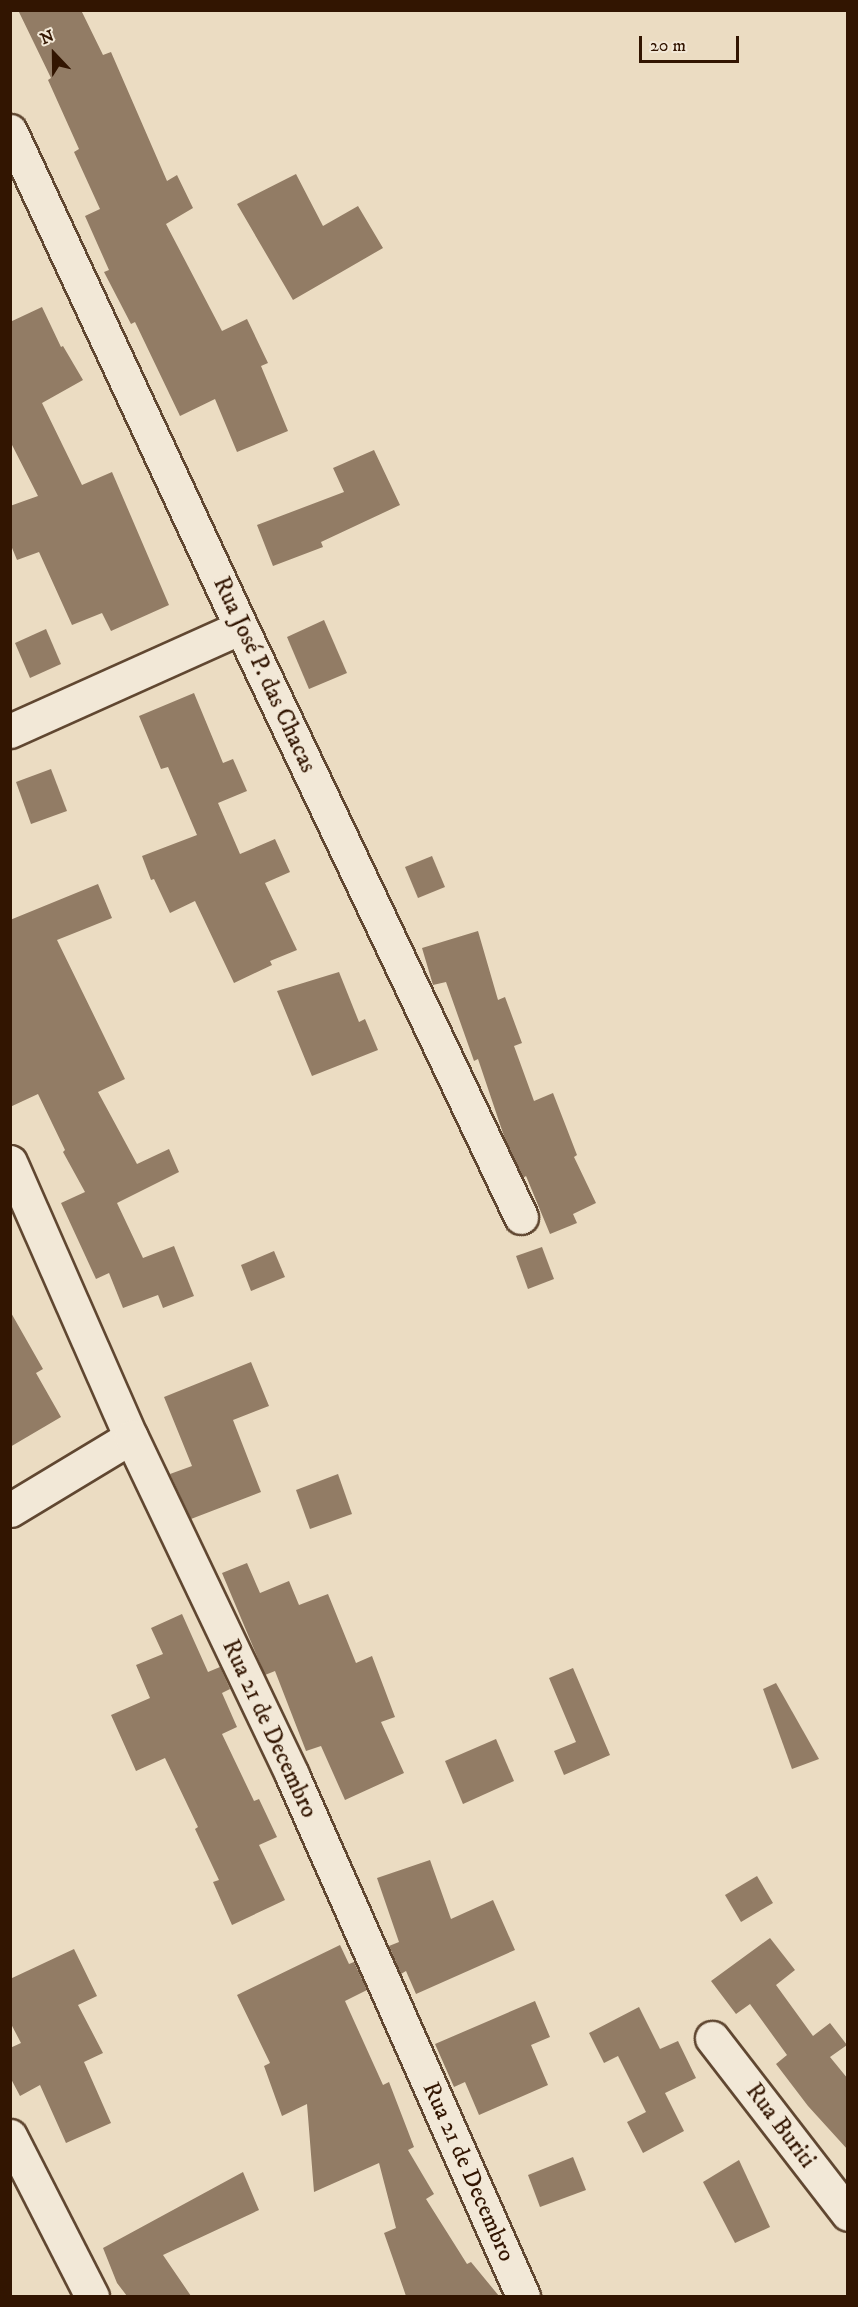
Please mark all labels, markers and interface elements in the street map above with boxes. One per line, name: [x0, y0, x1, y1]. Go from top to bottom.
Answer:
north arrow: [24, 24, 84, 84]
scale bar: [642, 24, 742, 62]
text: N: [37, 26, 57, 49]
text: 20 m: [650, 35, 686, 57]
street label: Rua José P. das Chacas: [206, 572, 322, 778]
street label: Rua 21 de Decembro: [215, 1635, 323, 1823]
street label: Rua 21 de Decembro: [415, 2078, 521, 2266]
street label: Rua Buriti: [739, 2078, 821, 2174]

